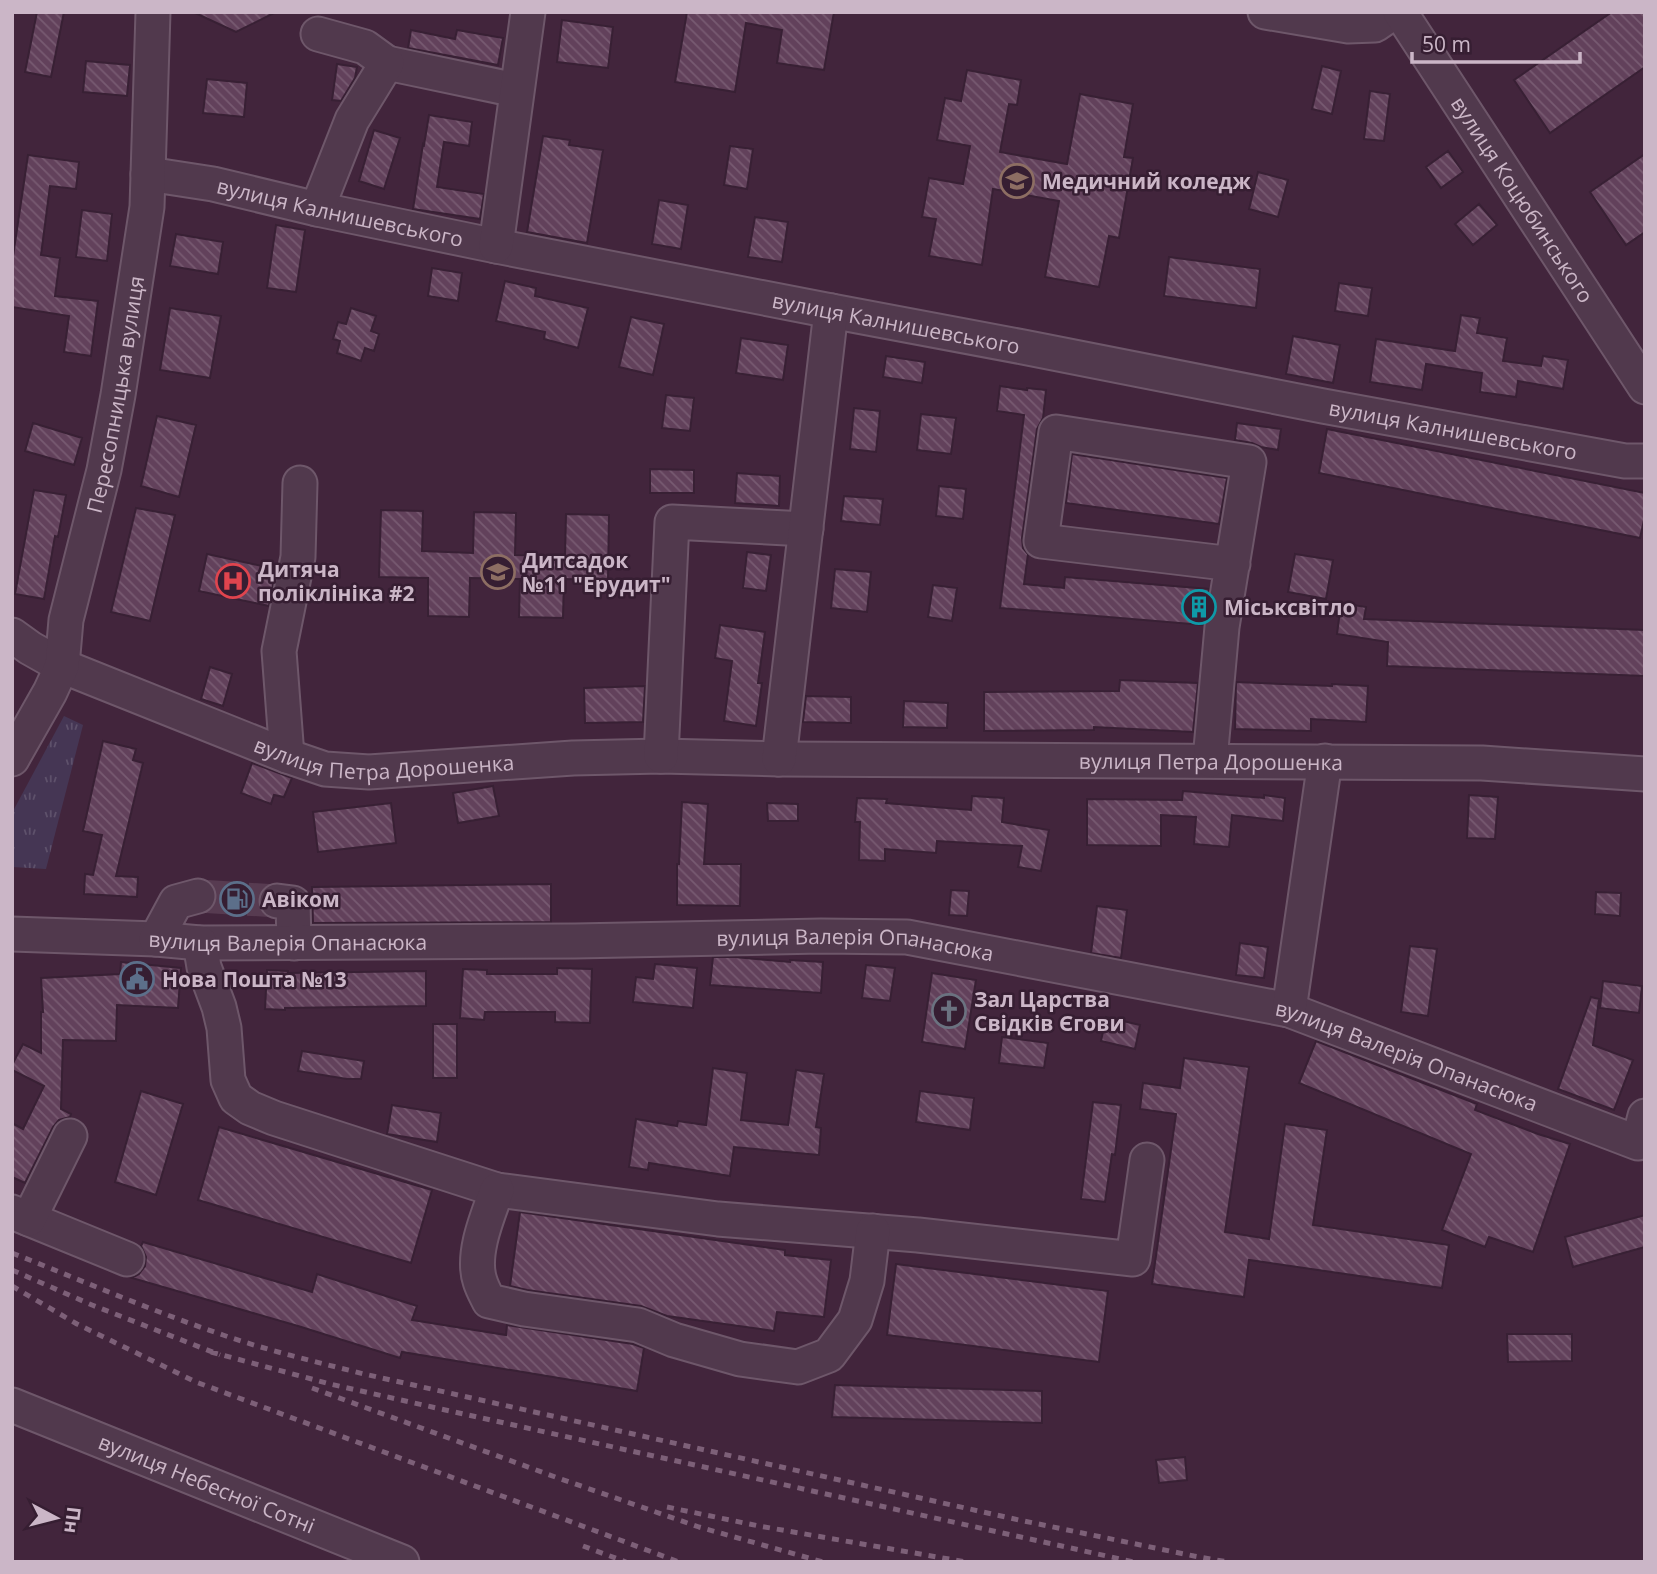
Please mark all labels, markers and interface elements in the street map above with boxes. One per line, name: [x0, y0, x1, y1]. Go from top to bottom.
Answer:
scale bar: [1412, 21, 1580, 65]
text: 50 m: [1422, 30, 1471, 58]
street label: вулиця Коцюбинського: [1445, 91, 1600, 308]
school or university icon: Медичний коледж: [998, 162, 1036, 200]
place label: Медичний коледж: [1042, 167, 1252, 195]
street label: вулиця Калнишевського: [214, 171, 466, 253]
street label: Пересопницька вулиця: [80, 274, 150, 516]
street label: вулиця Калнишевського: [770, 286, 1022, 360]
street label: вулиця Калнишевського: [1327, 393, 1579, 466]
place label: Дитсадок №11 "Ерудит": [522, 546, 671, 598]
school or university icon: Дитсадок №11 "Ерудит": [479, 553, 517, 591]
place label: Дитяча поліклініка #2: [258, 555, 415, 607]
hospital icon: Дитяча поліклініка #2: [214, 562, 252, 600]
building icon: Міськсвітло: [1180, 588, 1218, 626]
place label: Міськсвітло: [1224, 593, 1355, 621]
street label: вулиця Петра Дорошенка: [250, 730, 515, 786]
street label: вулиця Петра Дорошенка: [1079, 747, 1343, 776]
fuel station icon: Авіком: [218, 880, 256, 918]
place label: Авіком: [262, 885, 340, 913]
street label: вулиця Валерія Опанасюка: [716, 922, 996, 967]
street label: вулиця Валерія Опанасюка: [148, 925, 427, 957]
public building icon: Нова Пошта №13: [118, 960, 156, 998]
place label: Нова Пошта №13: [162, 965, 347, 993]
place label: Зал Царства Свідків Єгови: [974, 985, 1125, 1037]
church icon: Зал Царства Свідків Єгови: [930, 992, 968, 1030]
street label: вулиця Валерія Опанасюка: [1273, 994, 1542, 1117]
street label: вулиця Небесної Сотні: [94, 1427, 319, 1540]
north arrow: [21, 1483, 91, 1553]
text: Пн: [58, 1505, 87, 1535]

